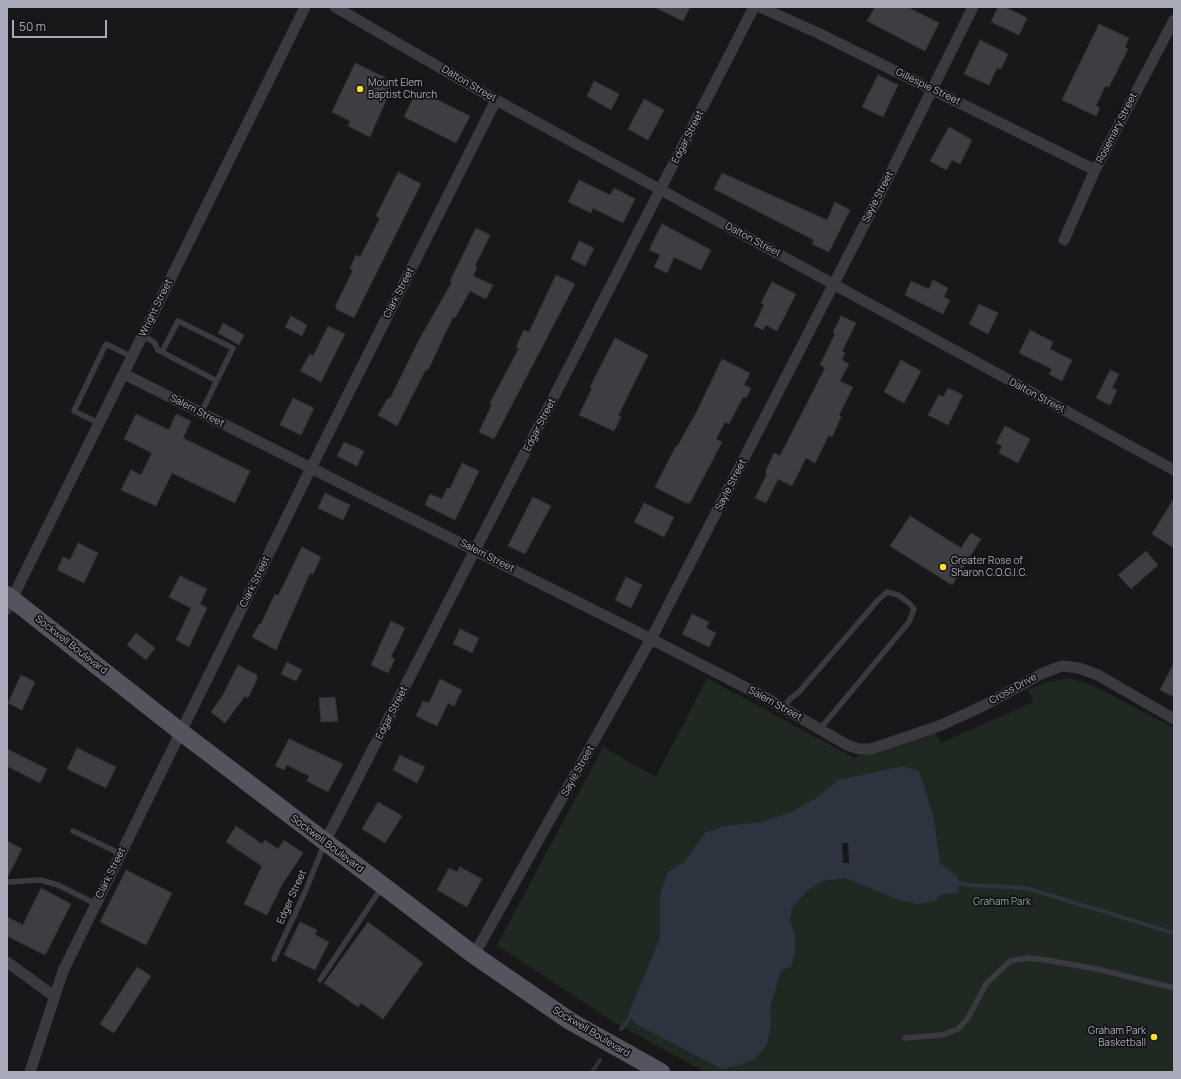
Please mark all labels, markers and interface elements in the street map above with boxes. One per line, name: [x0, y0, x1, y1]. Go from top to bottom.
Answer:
scale bar: [14, 12, 109, 38]
text: 50 m: [19, 18, 46, 35]
street label: Dalton Street: [439, 63, 499, 105]
street label: Gillespie Street: [894, 66, 962, 108]
place label: Mount Elem Baptist Church: [368, 77, 437, 100]
marker: Mount Elem Baptist Church: [355, 84, 365, 94]
street label: Rosemary Street: [1094, 91, 1140, 165]
street label: Edgar Street: [669, 108, 707, 166]
street label: Sayle Street: [860, 169, 896, 225]
street label: Dalton Street: [723, 220, 783, 260]
street label: Clark Street: [381, 266, 417, 320]
street label: Wright Street: [137, 277, 175, 339]
street label: Dalton Street: [1007, 376, 1067, 416]
street label: Salem Street: [168, 392, 226, 430]
street label: Edgar Street: [521, 396, 559, 454]
street label: Sayle Street: [713, 457, 749, 513]
street label: Salem Street: [458, 537, 516, 575]
street label: Clark Street: [238, 555, 272, 609]
place label: Greater Rose of Sharon C.O.G.I.C.: [951, 555, 1028, 578]
marker: Greater Rose of Sharon C.O.G.I.C.: [938, 562, 948, 572]
street label: Sockwell Boulevard: [33, 613, 109, 677]
street label: Cross Drive: [987, 671, 1039, 707]
street label: Edgar Street: [373, 684, 411, 742]
street label: Salem Street: [746, 684, 804, 724]
street label: Sayle Street: [559, 743, 597, 799]
street label: Sockwell Boulevard: [288, 813, 366, 875]
street label: Clark Street: [94, 846, 128, 900]
street label: Edger Street: [275, 868, 309, 926]
park label: Graham Park: [973, 896, 1031, 908]
street label: Sockwell Boulevard: [550, 1004, 632, 1060]
place label: Graham Park Basketball: [1088, 1025, 1146, 1048]
marker: Graham Park Basketball: [1149, 1032, 1159, 1042]

